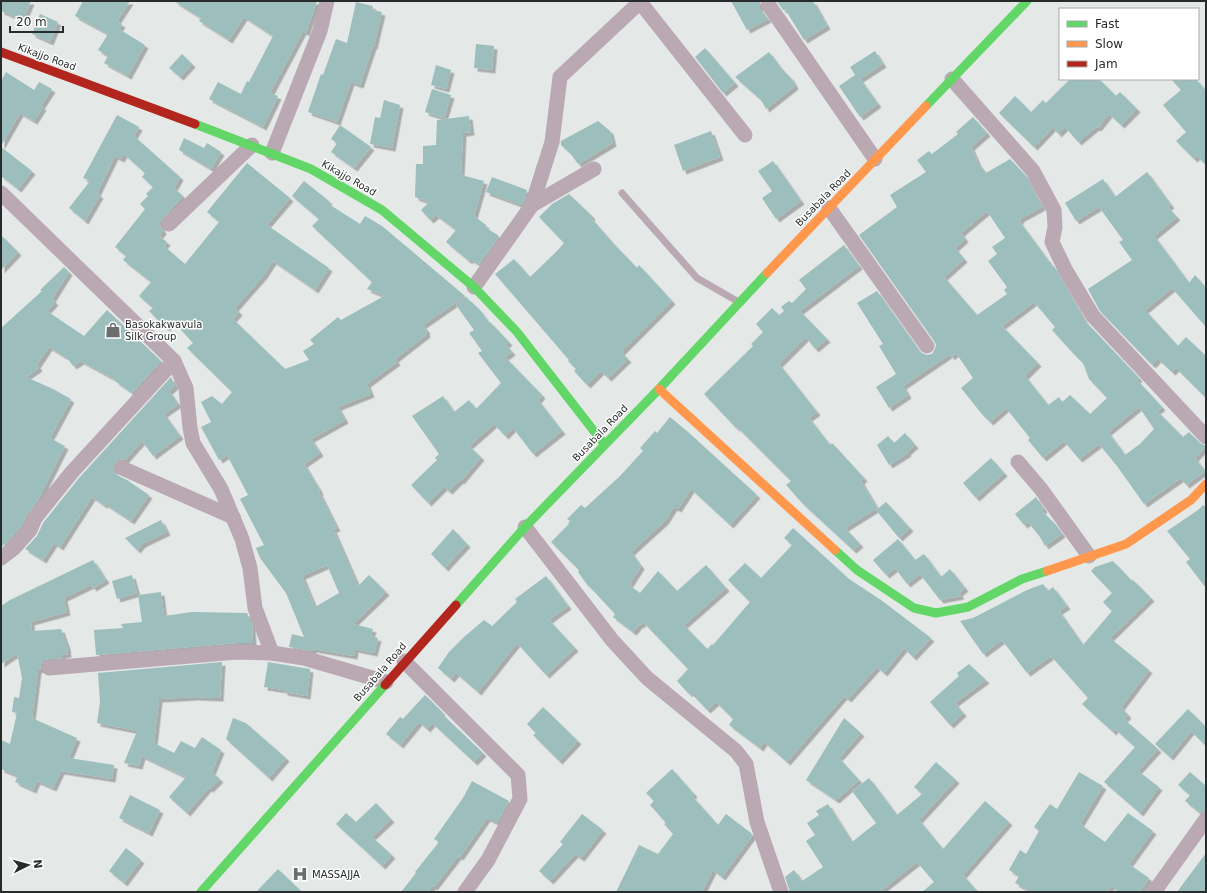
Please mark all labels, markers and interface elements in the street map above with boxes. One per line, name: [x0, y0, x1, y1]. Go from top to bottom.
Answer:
scale bar: [10, 8, 63, 34]
legend: [1059, 8, 1199, 80]
text: 20 m: [16, 15, 47, 29]
text: Fast: [1095, 17, 1119, 31]
text: Slow: [1095, 37, 1123, 51]
street label: Kikajjo Road: [16, 41, 78, 73]
text: Jam: [1094, 57, 1118, 71]
street label: Kikajjo Road: [320, 158, 378, 198]
street label: Busabala Road: [793, 167, 853, 229]
place label: Basokakwavula Silk Group: [125, 319, 202, 342]
shop icon: Basokakwavula Silk Group: [104, 321, 122, 339]
street label: Busabala Road: [570, 402, 630, 464]
street label: Busabala Road: [352, 640, 408, 704]
north arrow: [8, 845, 48, 885]
text: N: [31, 859, 44, 869]
hospital icon: MASSAJJA: [291, 865, 309, 883]
place label: MASSAJJA: [312, 869, 360, 880]

